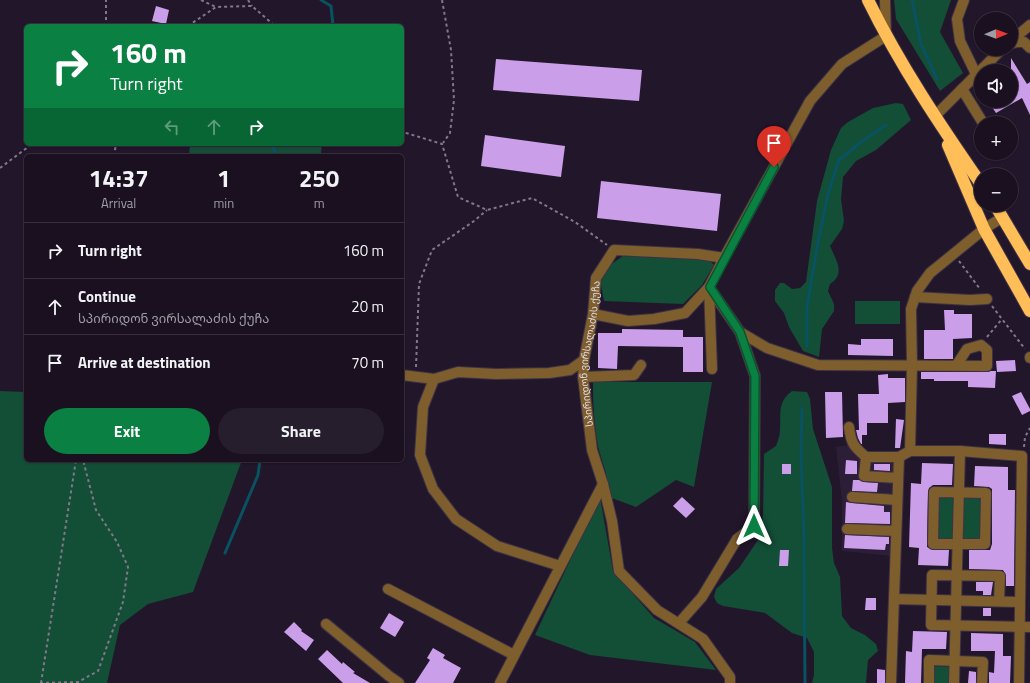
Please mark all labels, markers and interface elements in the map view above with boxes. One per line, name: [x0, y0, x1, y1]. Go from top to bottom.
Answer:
north arrow: [974, 12, 1018, 56]
map controls: [974, 12, 1018, 212]
text: 160 m: [110, 31, 187, 74]
icon: right: [44, 40, 96, 92]
button: sound: [974, 64, 1018, 108]
text: Turn right: [110, 70, 183, 97]
icon: left: [161, 116, 183, 138]
icon: ahead: [203, 116, 225, 138]
icon: right: [245, 116, 267, 138]
button: +: [974, 116, 1018, 160]
pin: [757, 126, 791, 167]
icon: arrive: [763, 132, 785, 154]
text: 14:37: [89, 160, 149, 196]
text: 1: [217, 160, 231, 196]
text: 250: [299, 160, 339, 196]
button: −: [974, 168, 1018, 212]
text: Arrival: [101, 193, 136, 213]
text: min: [213, 193, 234, 213]
text: m: [314, 193, 325, 213]
text: Turn right: [78, 239, 142, 262]
text: 160 m: [343, 239, 384, 262]
icon: right: [44, 240, 66, 262]
street label: სპირიდონ ვირსალაძის ქუჩა: [575, 280, 603, 428]
text: Continue: [78, 285, 136, 308]
text: 20 m: [351, 295, 384, 318]
icon: ahead: [44, 296, 66, 318]
text: სპირიდონ ვირსალაძის ქუჩა: [78, 308, 269, 328]
text: Arrive at destination: [78, 351, 211, 374]
text: 70 m: [351, 351, 384, 374]
icon: arrive: [44, 352, 66, 374]
button: Exit: [44, 408, 210, 454]
button: Share: [218, 408, 384, 454]
position arrow: [733, 505, 775, 547]

